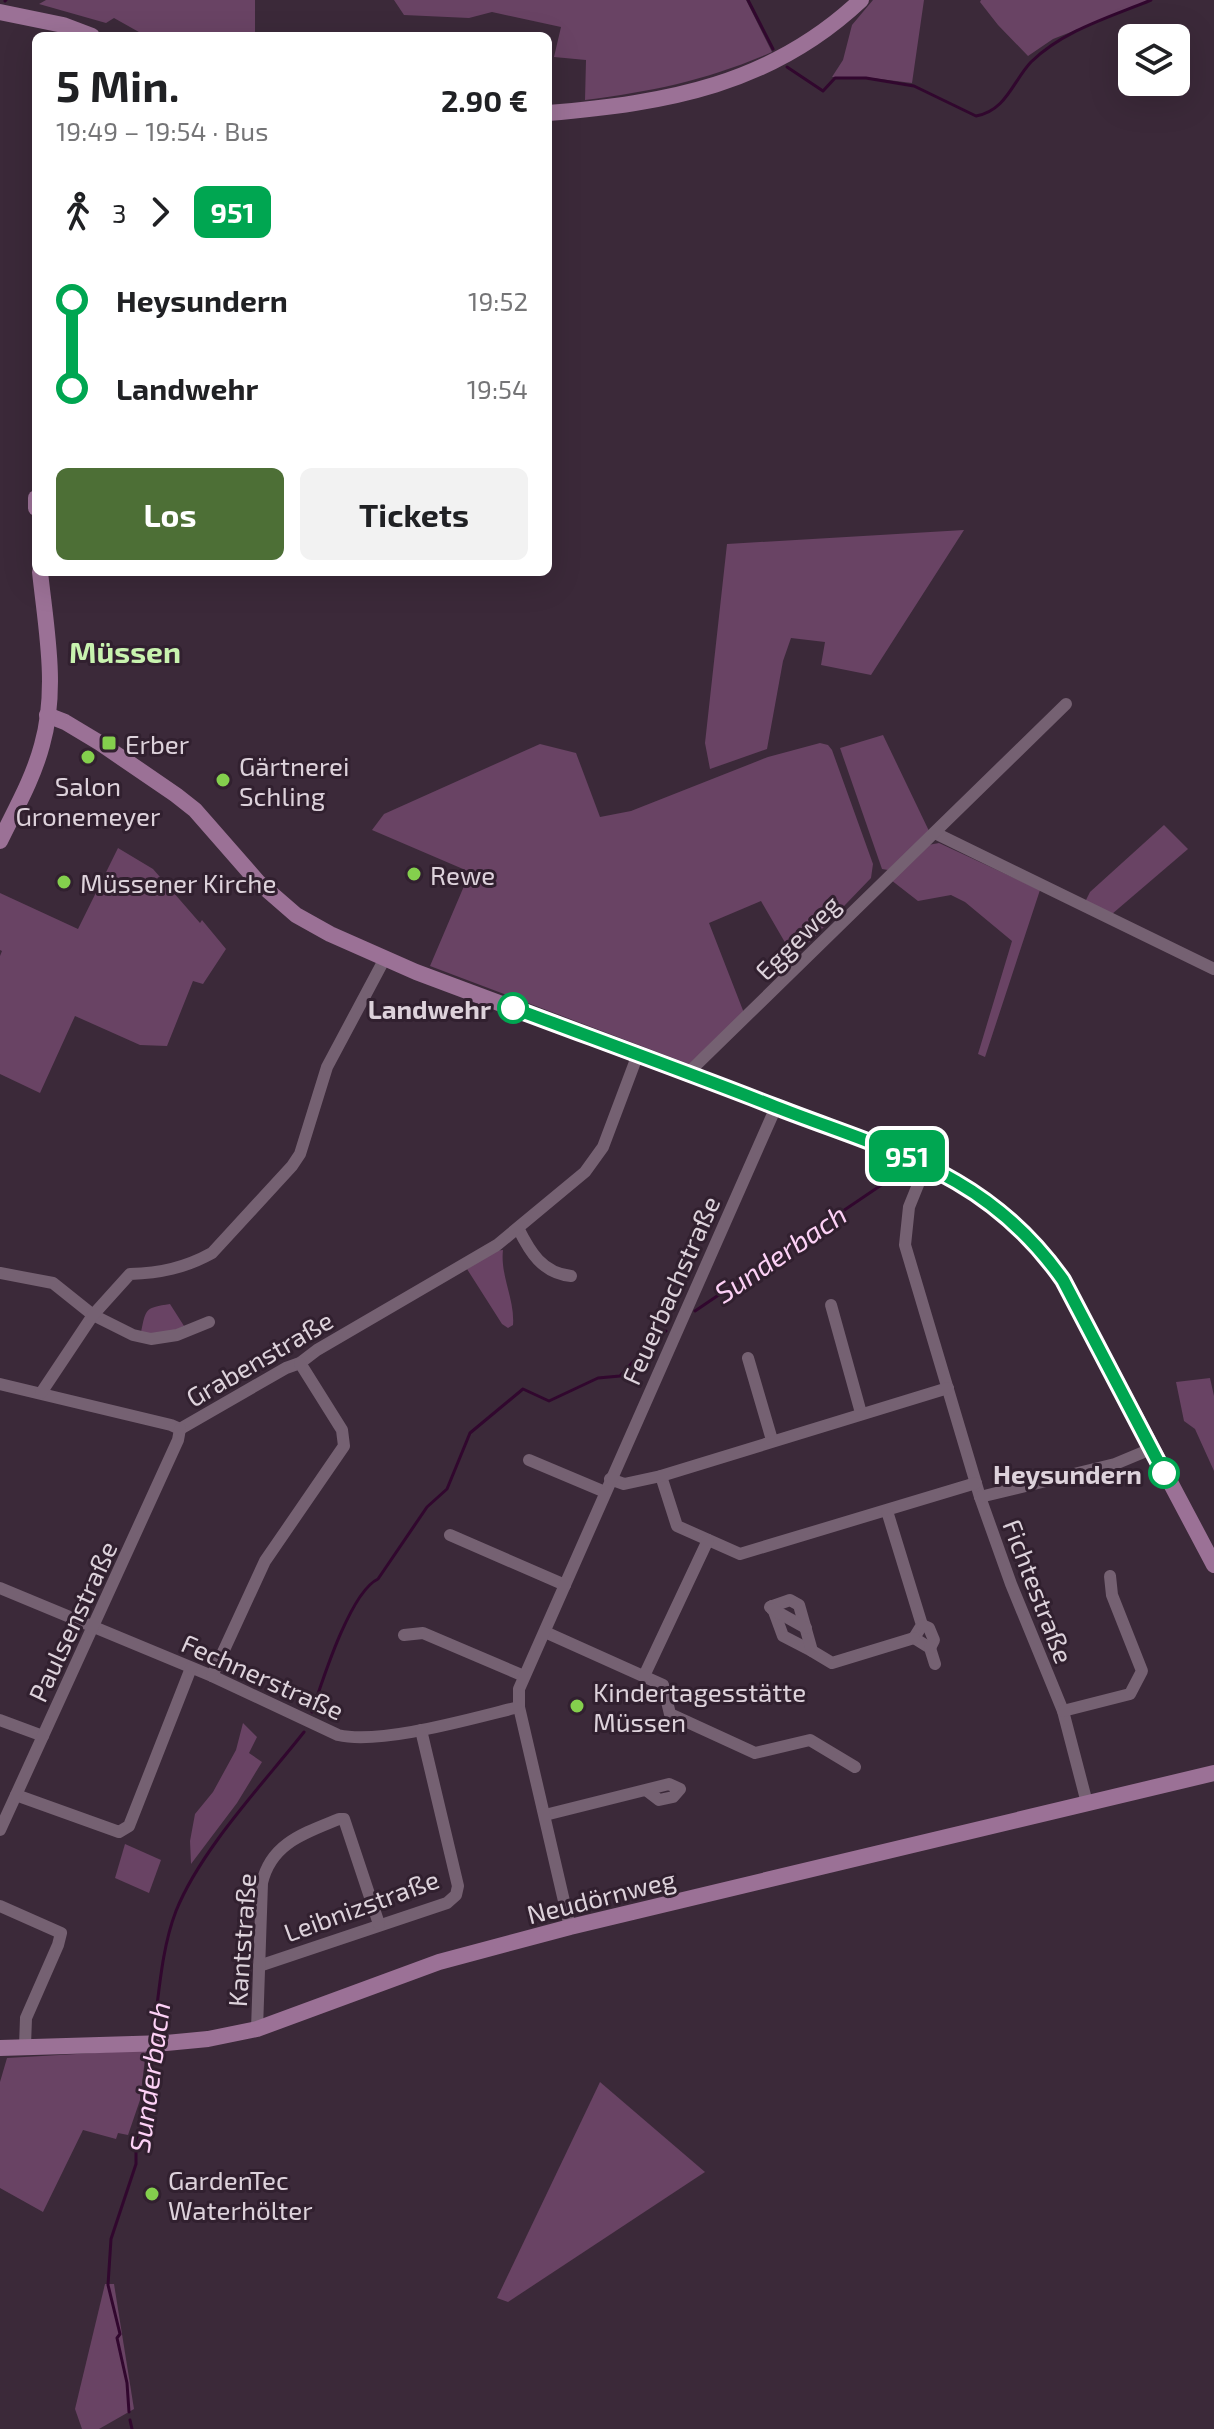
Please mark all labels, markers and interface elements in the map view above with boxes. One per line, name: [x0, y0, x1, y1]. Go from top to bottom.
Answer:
map controls: [1118, 24, 1190, 96]
button: layers: [1118, 24, 1190, 96]
text: 5 Min.: [56, 58, 179, 111]
text: 2.90 €: [441, 82, 528, 118]
text: 19:49 – 19:54 · Bus: [56, 115, 268, 146]
icon: walk: [56, 190, 100, 234]
icon: forward: [138, 190, 182, 234]
text: 951: [210, 195, 255, 229]
text: 3: [112, 197, 126, 228]
text: Heysundern: [116, 282, 288, 318]
text: 19:52: [468, 285, 528, 316]
text: Landwehr: [116, 370, 258, 406]
text: 19:54: [467, 373, 528, 404]
button: Los: [56, 468, 284, 560]
button: Tickets: [300, 468, 528, 560]
district label: Müssen: [69, 633, 181, 669]
place label: Erber: [125, 728, 189, 759]
marker: Erber: [100, 734, 118, 752]
marker: Salon Gronemeyer: [79, 748, 97, 766]
place label: Gärtnerei Schling: [239, 750, 350, 811]
place label: Salon Gronemeyer: [16, 770, 160, 831]
marker: Gärtnerei Schling: [214, 771, 232, 789]
place label: Rewe: [430, 859, 495, 890]
marker: Rewe: [405, 865, 423, 883]
place label: Müssener Kirche: [80, 867, 276, 898]
marker: Müssener Kirche: [55, 873, 73, 891]
street label: Eggeweg: [748, 888, 846, 986]
place label: Landwehr: [368, 993, 491, 1024]
marker: Landwehr: [498, 993, 528, 1023]
line badge: 951: [861, 1130, 953, 1182]
text: 951: [885, 1139, 929, 1173]
street label: Feuerbachstraße: [615, 1191, 725, 1389]
water label: Sunderbach: [708, 1196, 852, 1310]
street label: Grabenstraße: [180, 1304, 338, 1412]
place label: Heysundern: [993, 1458, 1142, 1490]
marker: Heysundern: [1149, 1458, 1179, 1488]
street label: Fichtestraße: [997, 1515, 1081, 1667]
street label: Paulsenstraße: [21, 1536, 123, 1706]
street label: Fechnerstraße: [177, 1626, 349, 1726]
place label: Kindertagesstätte Müssen: [593, 1676, 806, 1737]
marker: Kindertagesstätte Müssen: [568, 1697, 586, 1715]
street label: Leibnizstraße: [279, 1863, 443, 1947]
street label: Neudörnweg: [523, 1863, 679, 1929]
street label: Kantstraße: [221, 1872, 261, 2008]
water label: Sunderbach: [122, 1999, 176, 2155]
place label: GardenTec Waterhölter: [168, 2164, 313, 2225]
marker: GardenTec Waterhölter: [143, 2185, 161, 2203]

